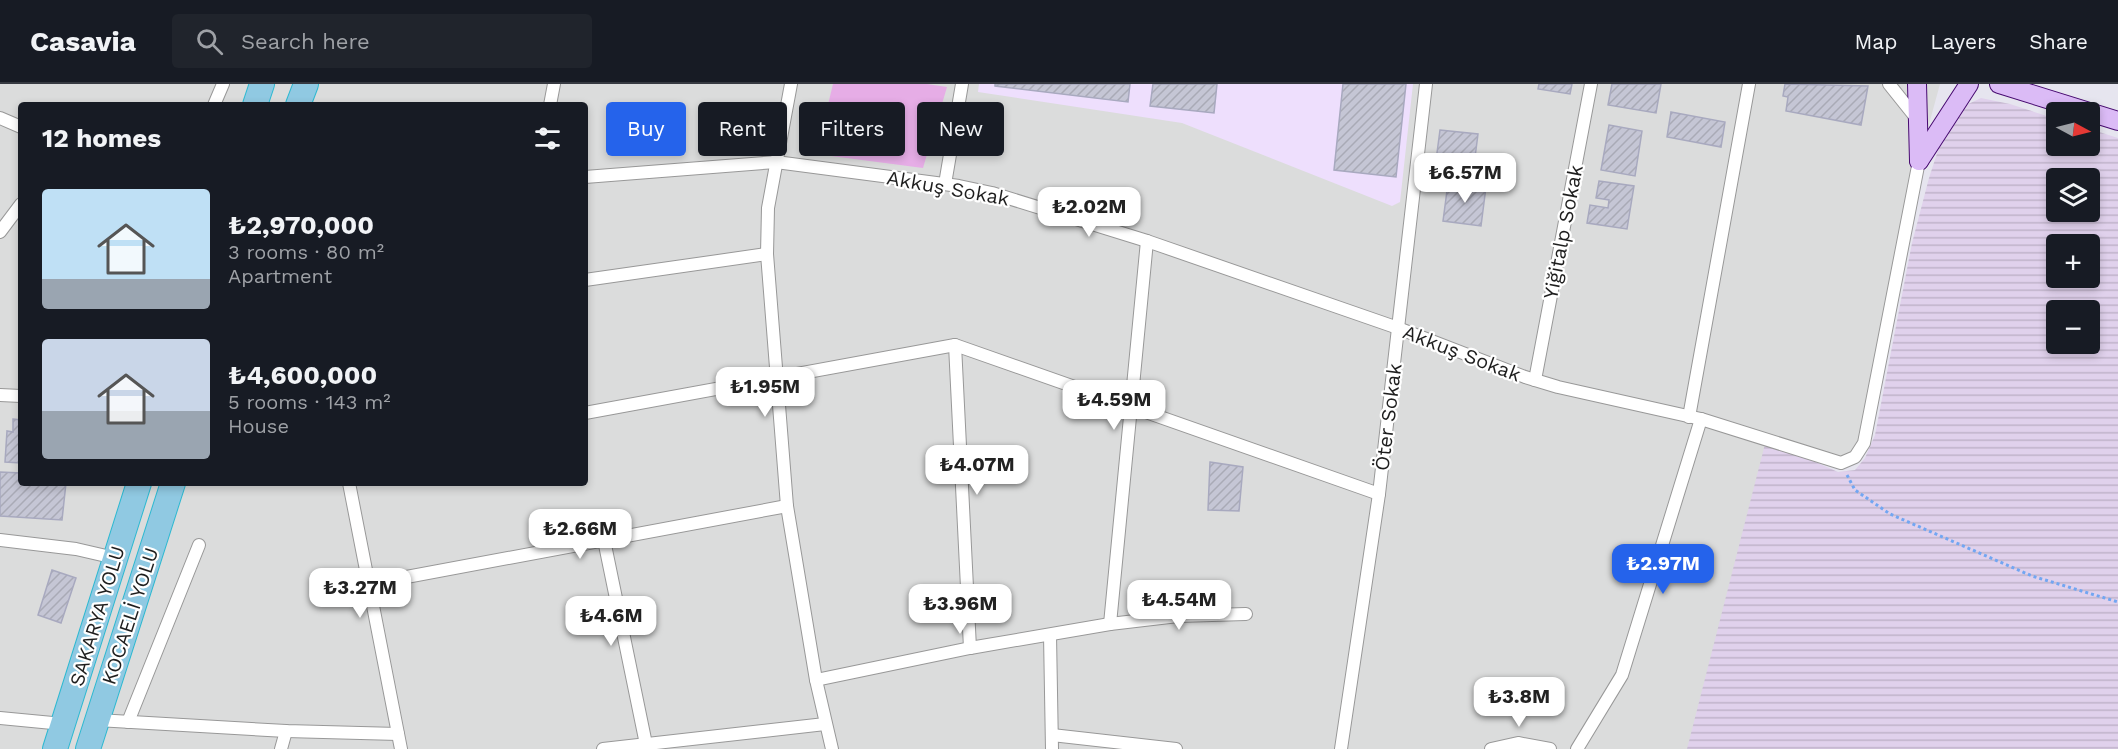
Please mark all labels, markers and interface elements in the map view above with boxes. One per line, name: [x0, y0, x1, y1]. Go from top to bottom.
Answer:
search box: [172, 14, 592, 68]
text: Casavia: [30, 25, 136, 58]
icon: search: [193, 25, 226, 58]
text: Search here: [241, 29, 370, 54]
text: Map: [1854, 29, 1897, 54]
text: Layers: [1930, 29, 1996, 54]
text: Share: [2029, 29, 2088, 54]
chip: Buy: [606, 102, 686, 156]
chip: Rent: [698, 102, 787, 156]
chip: Filters: [799, 102, 905, 156]
chip: New: [917, 102, 1004, 156]
north arrow: [2046, 102, 2100, 156]
map controls: [2046, 102, 2100, 354]
icon: filters: [531, 122, 564, 155]
text: 12 homes: [42, 123, 161, 153]
pin: ₺6.57M: [1416, 153, 1514, 204]
text: ₺6.57M: [1428, 160, 1502, 184]
street label: Yiğitalp Sokak: [1538, 163, 1588, 301]
street label: Akkuş Sokak: [885, 165, 1011, 211]
button: layers: [2046, 168, 2100, 222]
pin: ₺2.02M: [1040, 187, 1138, 238]
text: ₺2.02M: [1052, 194, 1126, 218]
text: ₺2,970,000: [228, 210, 374, 240]
icon: home: [90, 213, 162, 285]
button: +: [2046, 234, 2100, 288]
text: 3 rooms · 80 m²: [228, 240, 384, 264]
text: Apartment: [228, 264, 332, 288]
button: −: [2046, 300, 2100, 354]
street label: Akkuş Sokak: [1400, 320, 1524, 386]
text: ₺4,600,000: [228, 360, 377, 390]
street label: Öter Sokak: [1370, 362, 1406, 472]
icon: home: [90, 363, 162, 435]
pin: ₺1.95M: [716, 367, 814, 418]
text: ₺1.95M: [730, 374, 800, 398]
pin: ₺4.59M: [1065, 380, 1163, 431]
text: ₺4.59M: [1077, 387, 1152, 411]
text: 5 rooms · 143 m²: [228, 390, 391, 414]
text: House: [228, 414, 289, 438]
pin: ₺4.07M: [928, 445, 1026, 496]
text: ₺4.07M: [939, 452, 1015, 476]
pin: ₺2.66M: [531, 509, 629, 560]
text: ₺2.66M: [543, 516, 617, 540]
street label: SAKARYA YOLU: [64, 543, 130, 689]
street label: KOCAELİ YOLU: [97, 544, 163, 688]
pin: ₺2.97M: [1614, 544, 1712, 595]
text: ₺2.97M: [1626, 551, 1700, 575]
pin: ₺3.27M: [311, 568, 409, 619]
text: ₺3.27M: [323, 575, 397, 599]
pin: ₺4.54M: [1130, 580, 1228, 631]
pin: ₺3.96M: [911, 584, 1009, 635]
text: ₺4.54M: [1141, 587, 1217, 611]
text: ₺3.96M: [923, 591, 997, 615]
pin: ₺4.6M: [569, 596, 653, 647]
text: ₺4.6M: [579, 603, 643, 627]
pin: ₺3.8M: [1477, 677, 1561, 728]
text: ₺3.8M: [1488, 684, 1550, 708]

